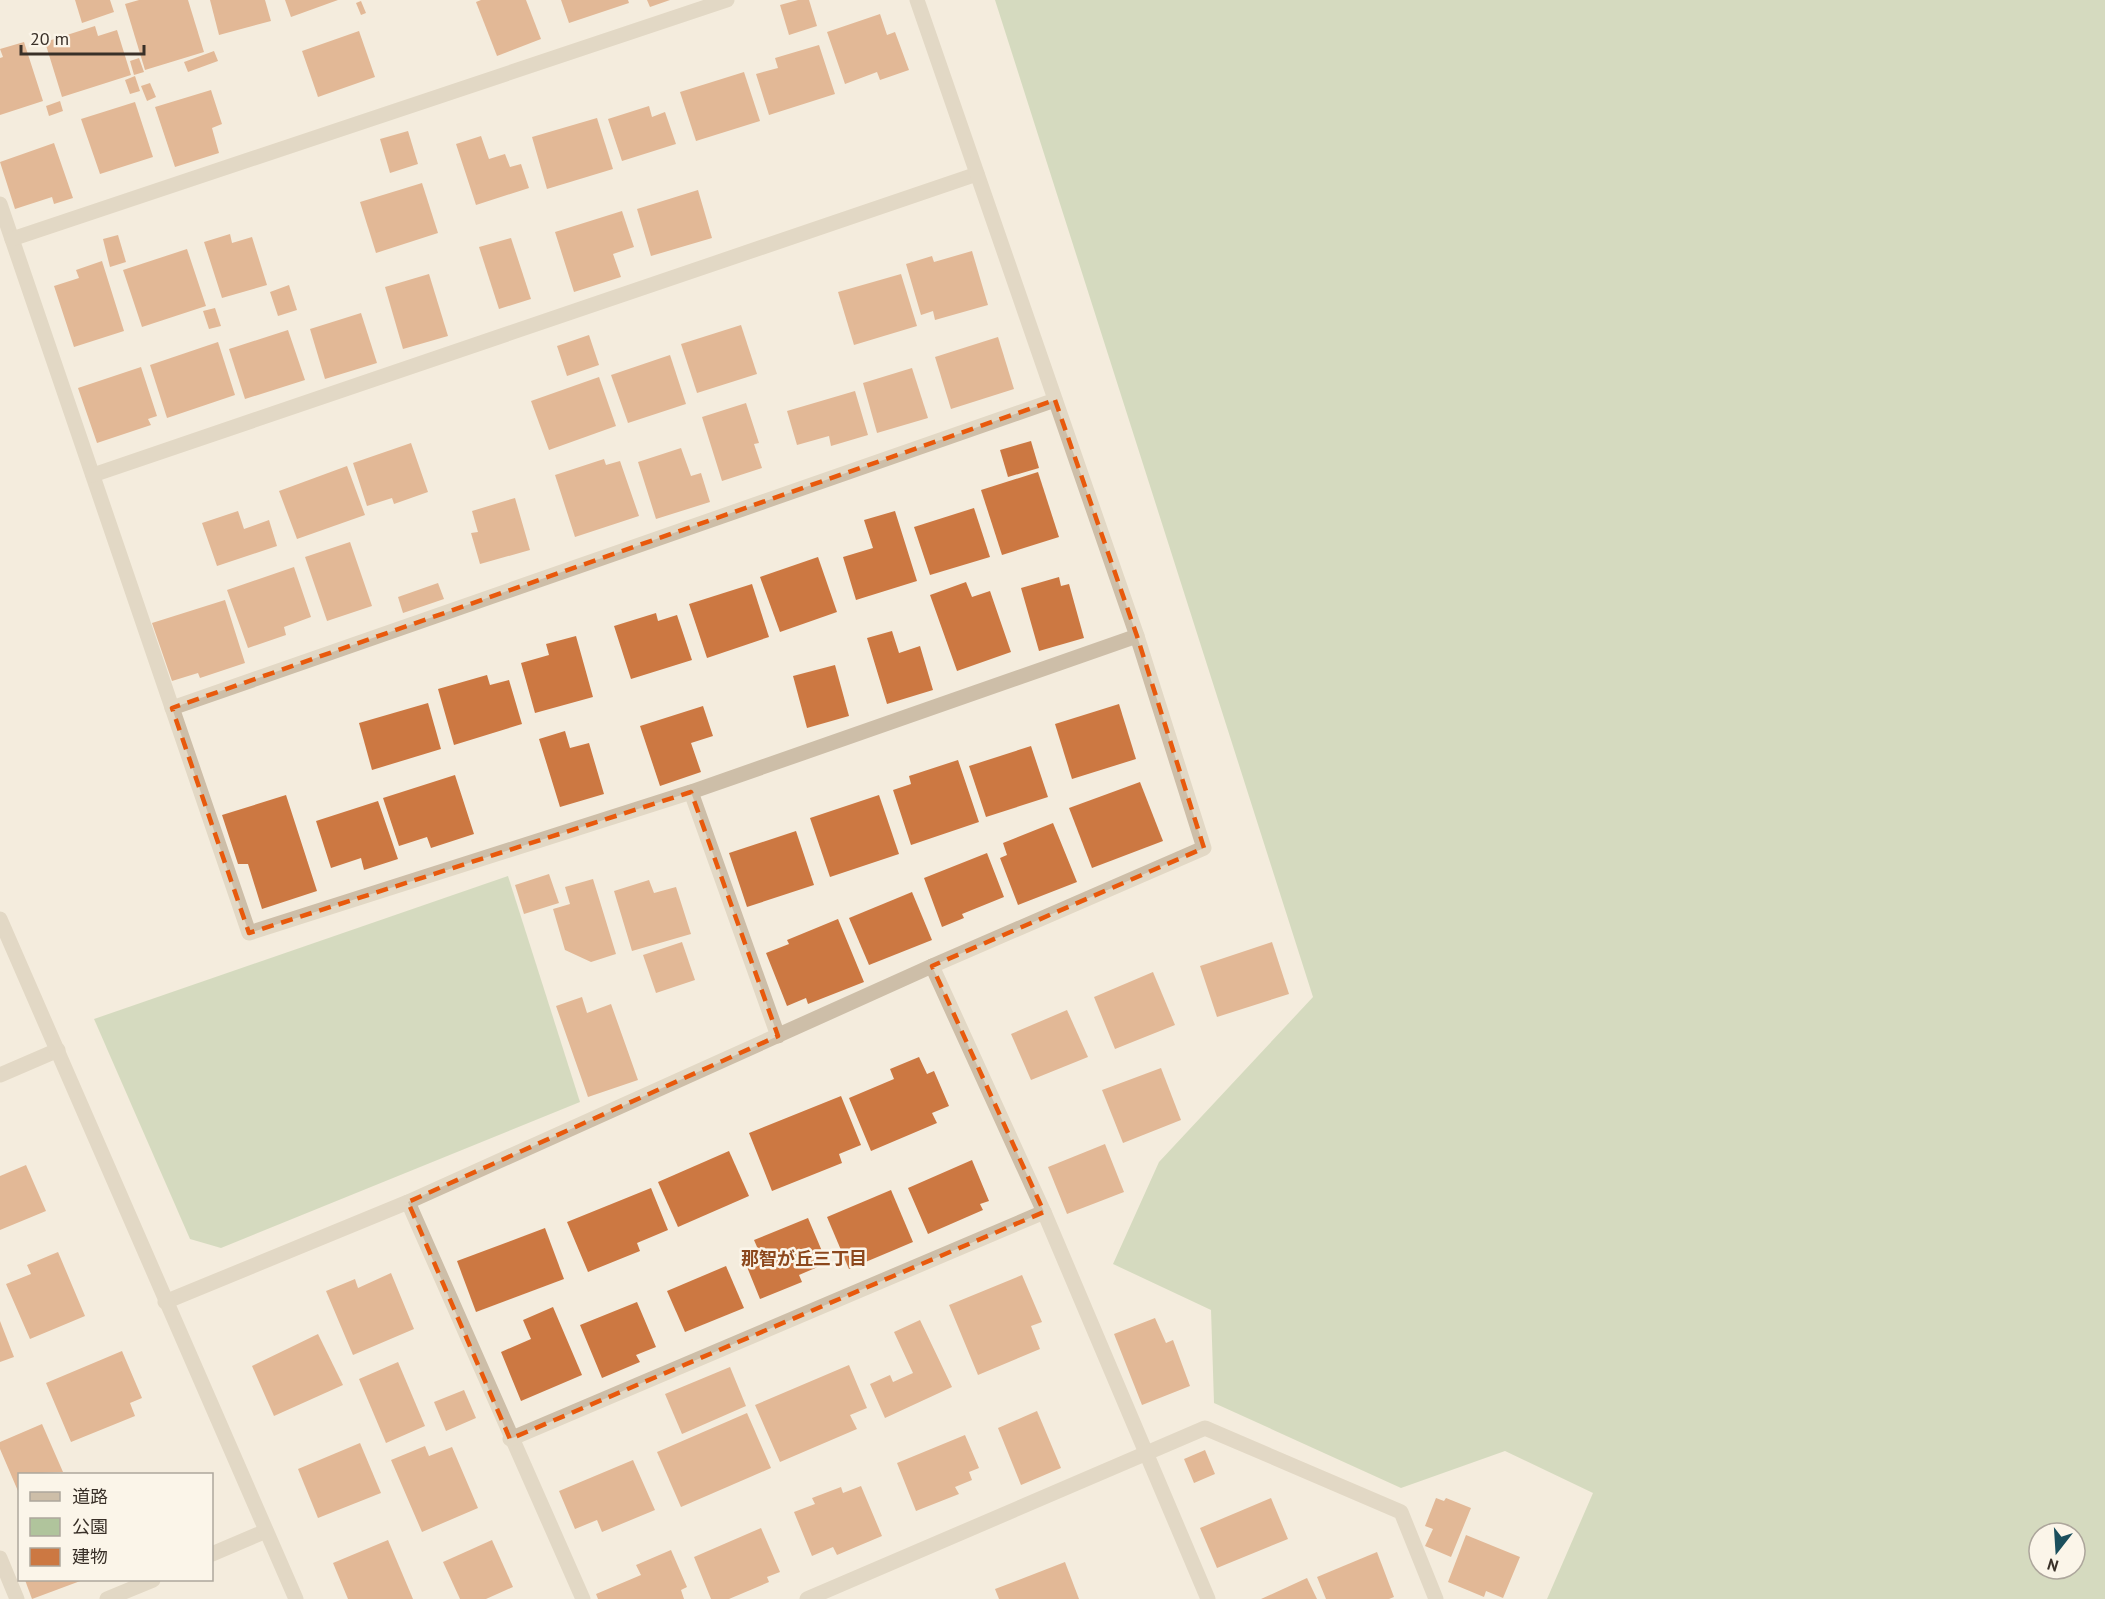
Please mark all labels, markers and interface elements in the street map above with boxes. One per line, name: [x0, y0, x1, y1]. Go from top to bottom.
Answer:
scale bar: [21, 18, 144, 56]
text: 20 m: [30, 27, 69, 50]
district label: 那智が丘三丁目: [741, 1247, 867, 1270]
legend: [18, 1473, 213, 1581]
text: 道路: [72, 1485, 108, 1508]
text: 公園: [72, 1515, 108, 1538]
north arrow: [2027, 1521, 2087, 1581]
text: 建物: [72, 1545, 108, 1568]
text: N: [2045, 1554, 2061, 1576]

